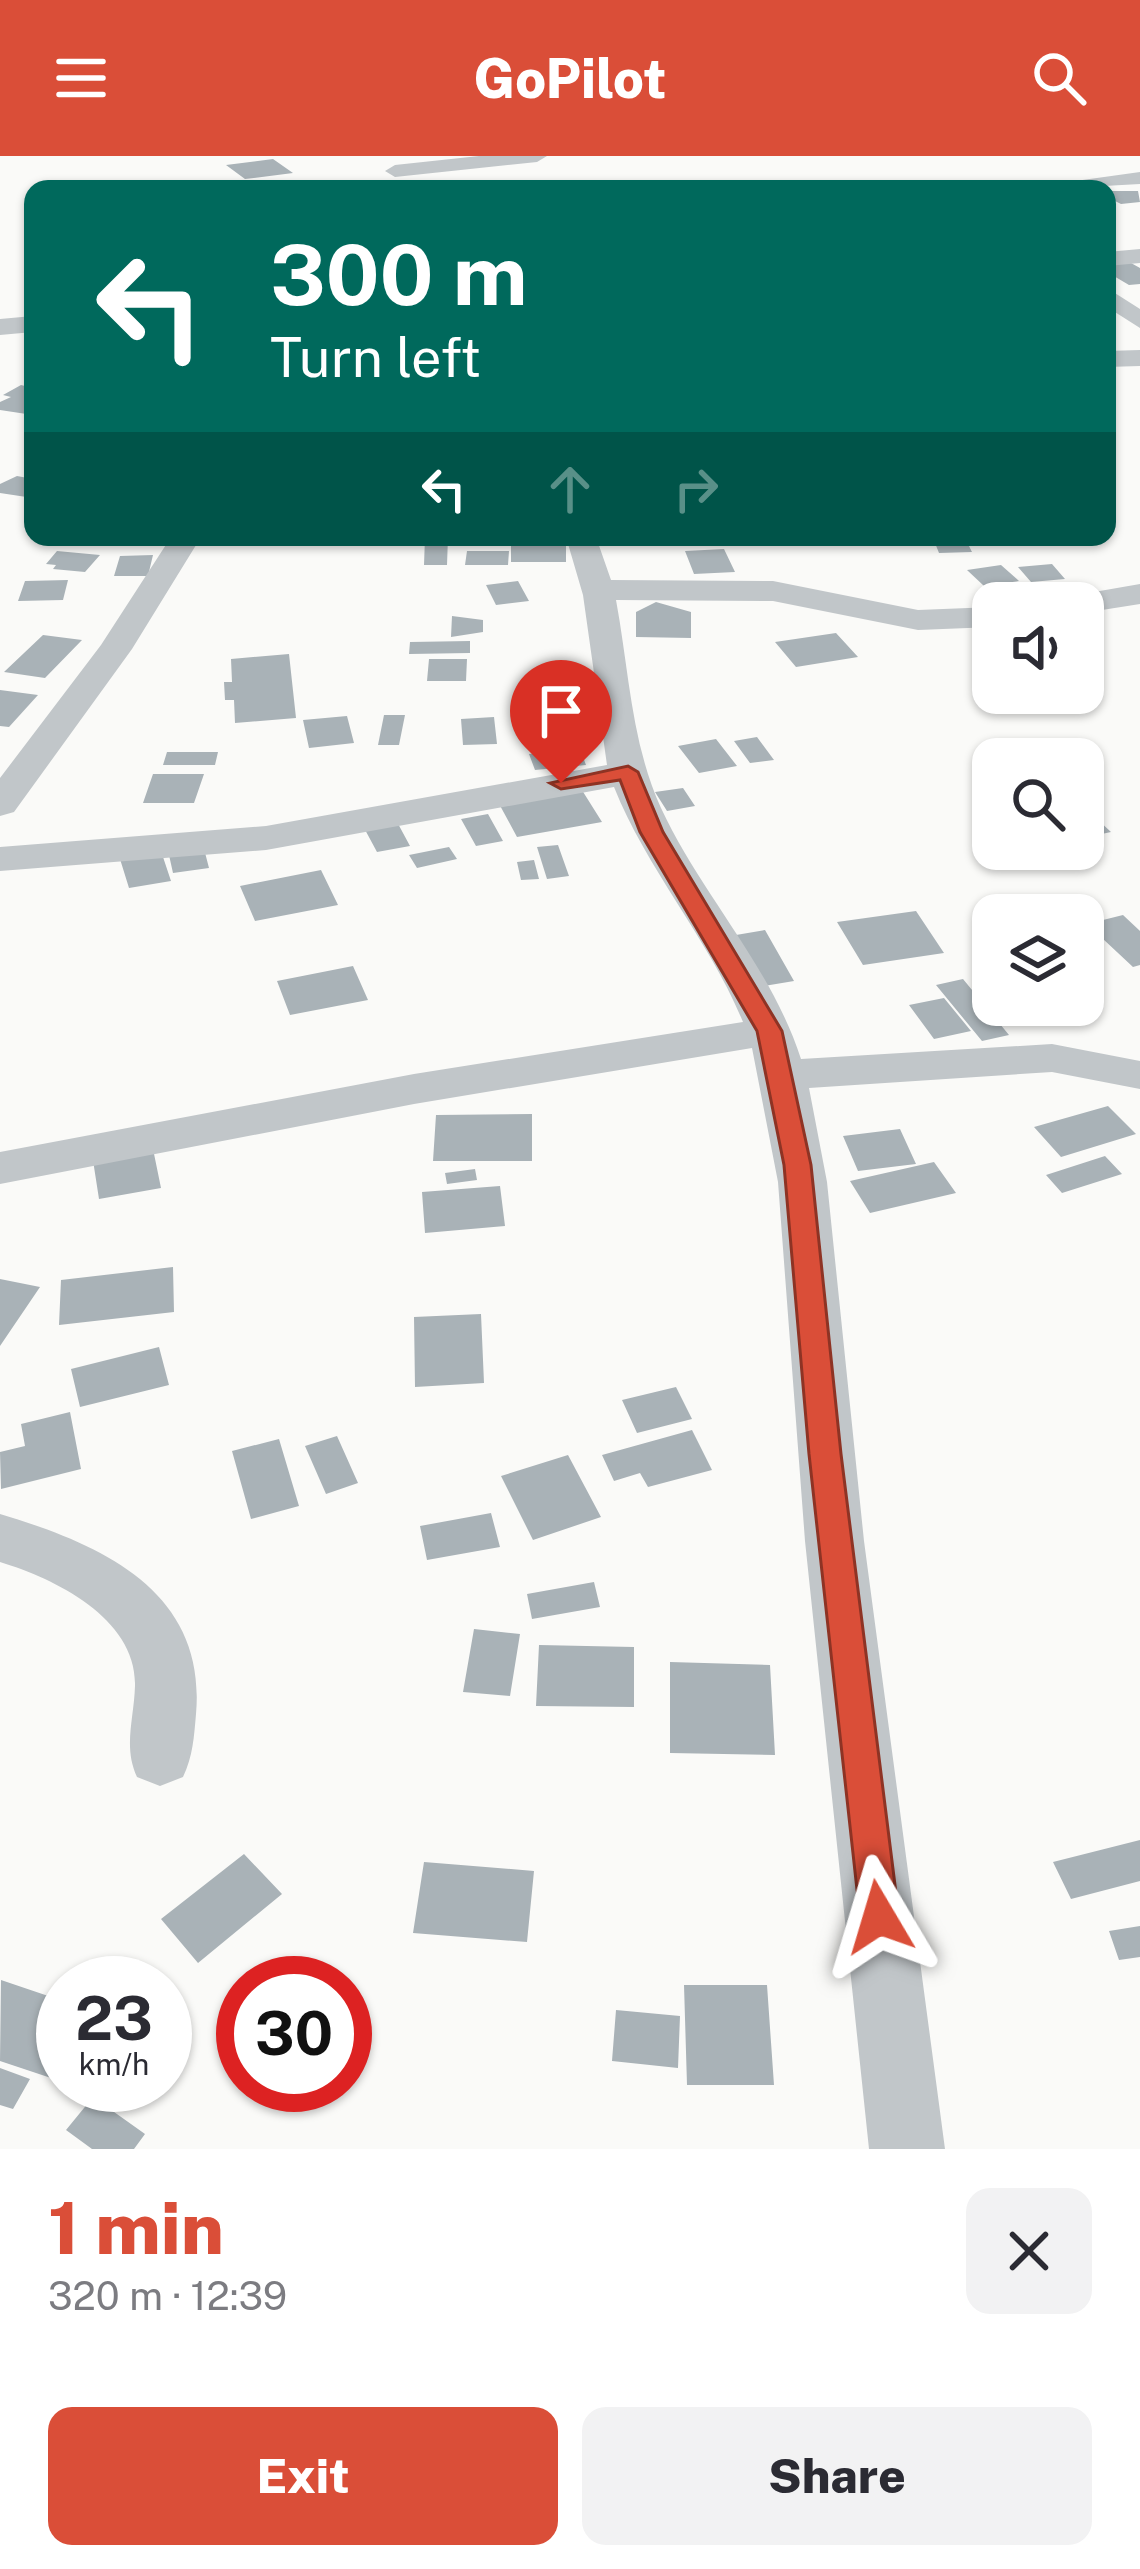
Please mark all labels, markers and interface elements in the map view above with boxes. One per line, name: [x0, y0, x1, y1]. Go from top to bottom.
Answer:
icon: menu: [48, 45, 114, 111]
icon: search: [1026, 45, 1092, 111]
text: GoPilot: [473, 47, 667, 110]
text: 300 m: [270, 225, 528, 324]
icon: left: [72, 228, 228, 384]
text: Turn left: [270, 326, 481, 389]
icon: left: [411, 456, 477, 522]
icon: ahead: [537, 456, 603, 522]
icon: right: [663, 456, 729, 522]
map controls: [972, 582, 1104, 1026]
button: sound: [972, 582, 1104, 714]
pin: [510, 660, 612, 783]
icon: arrive: [528, 678, 594, 744]
button: search: [972, 738, 1104, 870]
button: layers: [972, 894, 1104, 1026]
position arrow: [816, 1854, 942, 1980]
speed limit sign: 30: [216, 1956, 372, 2112]
text: 23: [75, 1983, 153, 2054]
text: km/h: [79, 2046, 149, 2082]
text: 1 min: [48, 2186, 224, 2270]
button: close: [966, 2188, 1092, 2314]
text: 320 m · 12:39: [48, 2273, 287, 2319]
button: Exit: [48, 2407, 558, 2545]
button: Share: [582, 2407, 1092, 2545]

